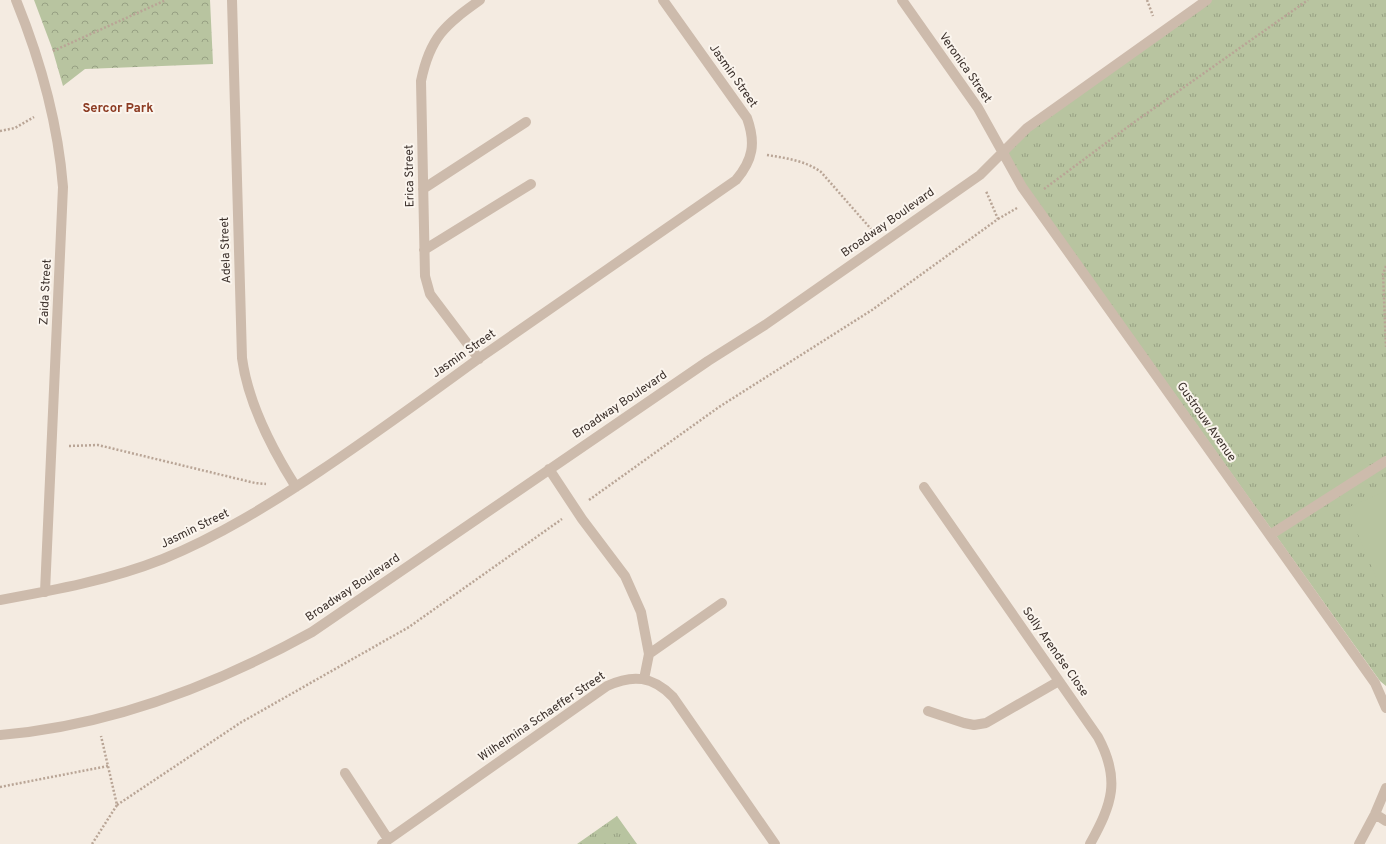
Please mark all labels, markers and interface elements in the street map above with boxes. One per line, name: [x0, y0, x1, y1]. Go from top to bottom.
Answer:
street label: Veronica Street: [935, 30, 995, 106]
street label: Jasmin Street: [705, 41, 761, 111]
district label: Sercor Park: [83, 101, 153, 117]
street label: Erica Street: [401, 144, 419, 208]
street label: Broadway Boulevard: [838, 185, 938, 261]
street label: Adela Street: [217, 216, 235, 284]
street label: Zaida Street: [36, 259, 56, 325]
street label: Jasmin Street: [429, 326, 499, 382]
street label: Broadway Boulevard: [570, 367, 670, 443]
street label: Gustrouw Avenue: [1173, 379, 1239, 465]
street label: Jasmin Street: [158, 506, 232, 552]
street label: Broadway Boulevard: [303, 550, 403, 626]
street label: Solly Arendse Close: [1018, 604, 1092, 700]
street label: Wilhelmina Schaeffer Street: [475, 668, 609, 766]

